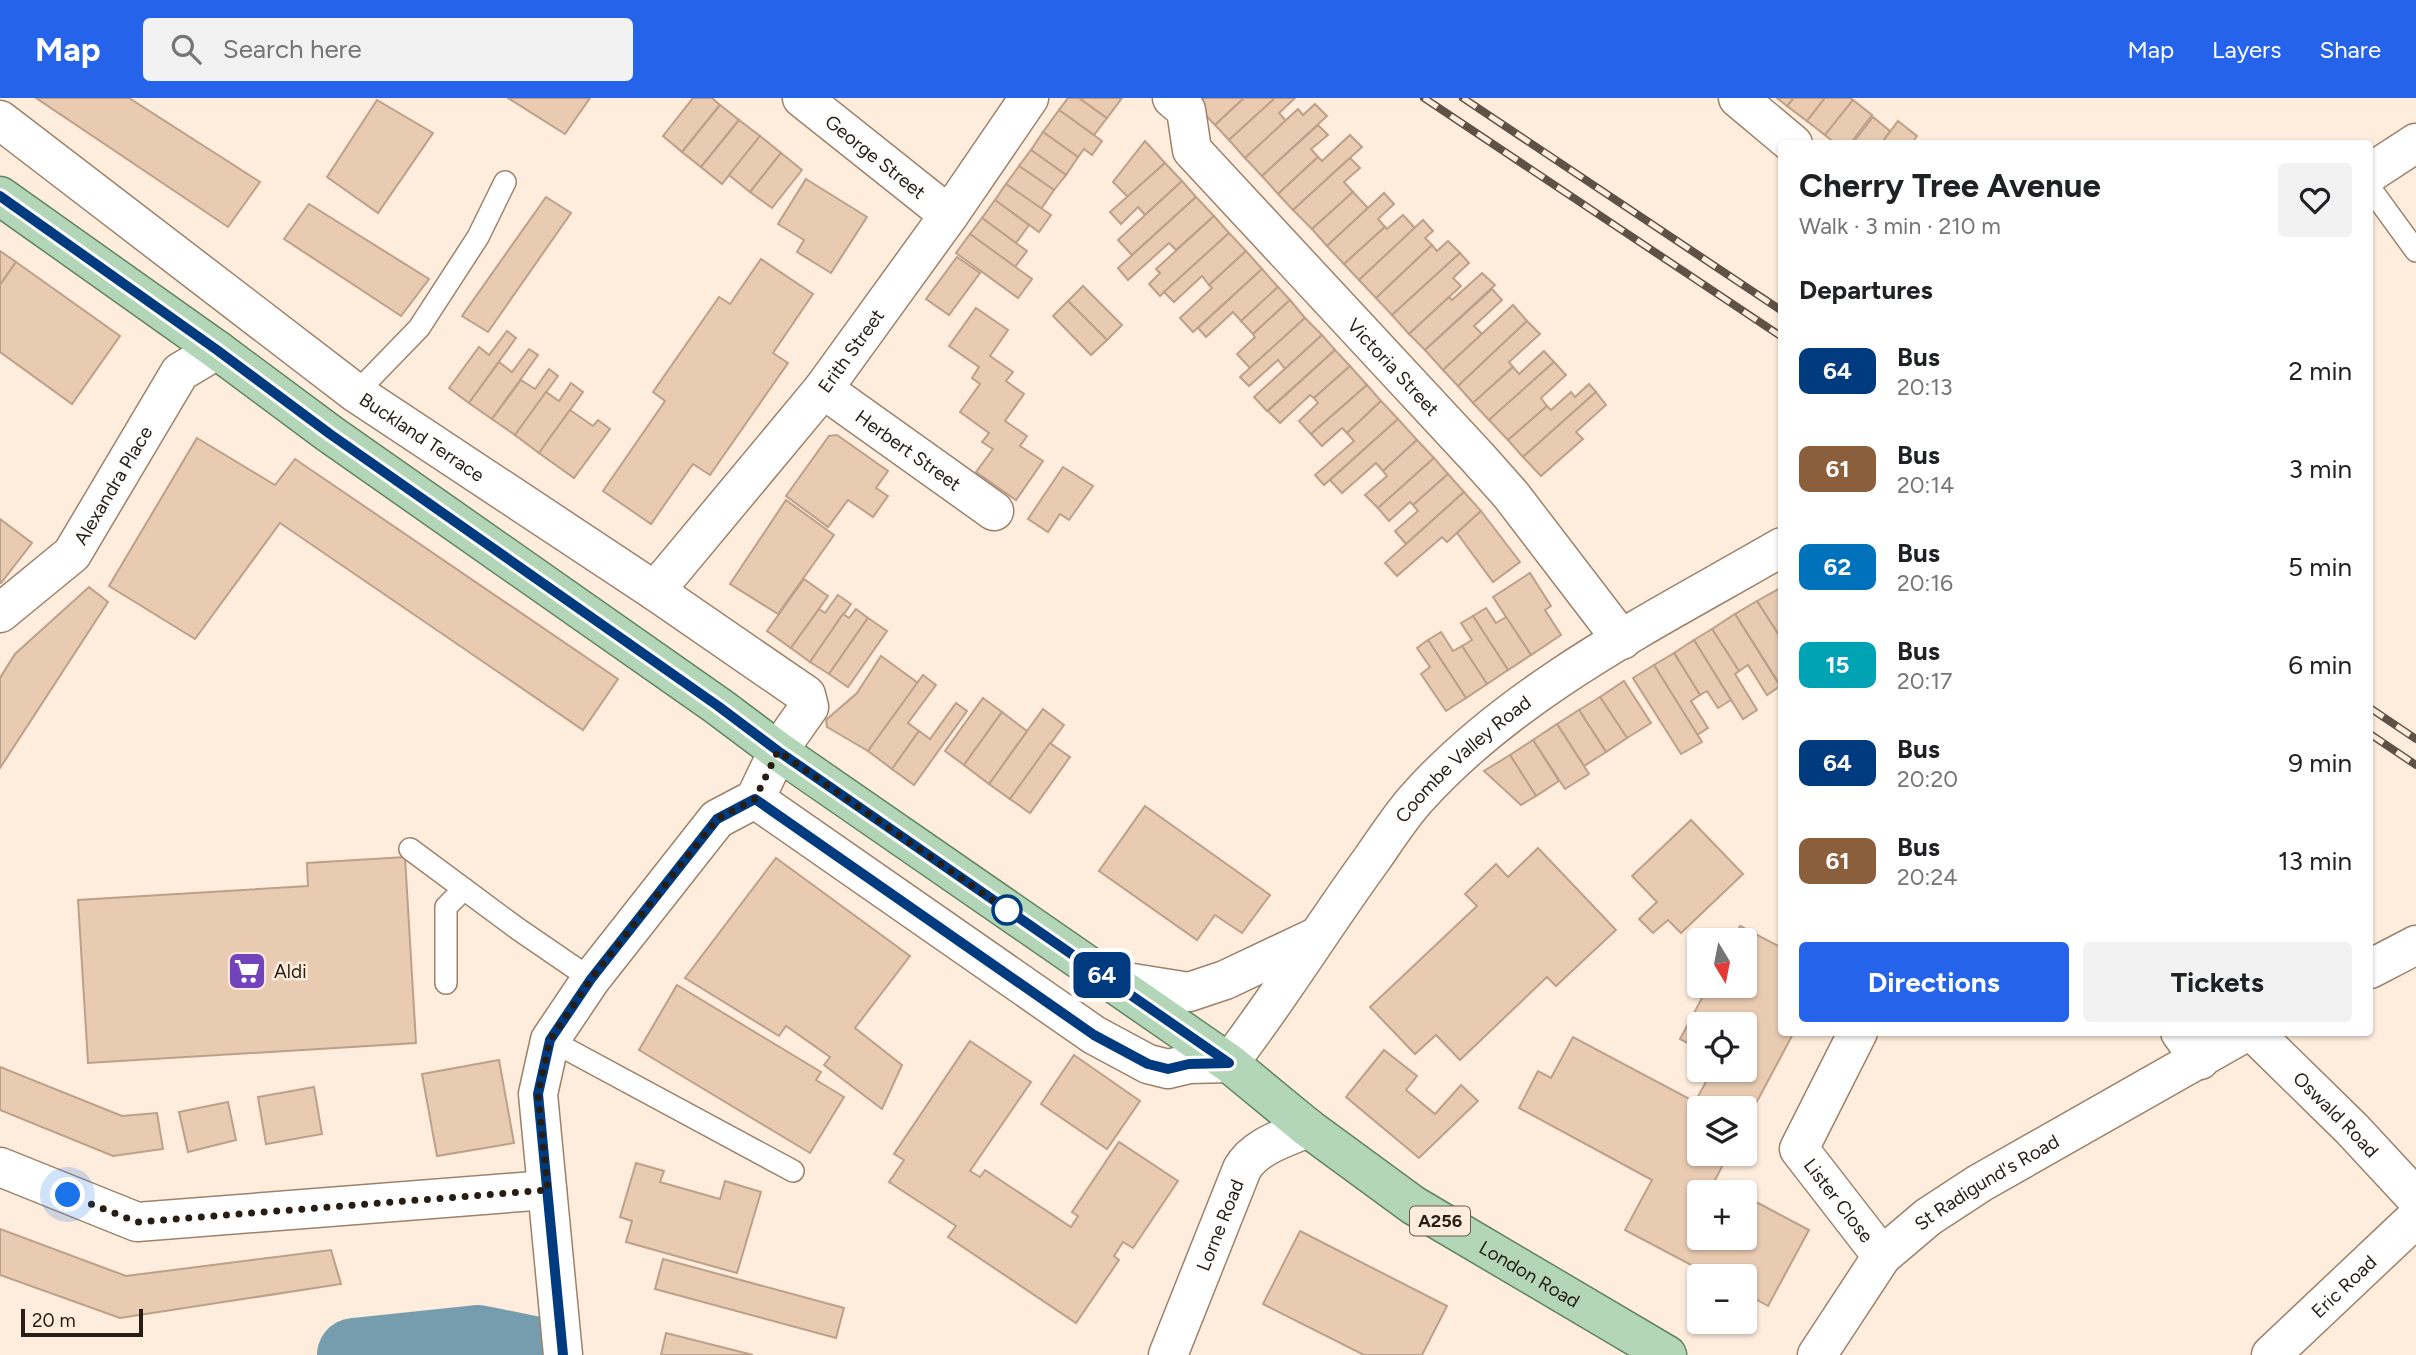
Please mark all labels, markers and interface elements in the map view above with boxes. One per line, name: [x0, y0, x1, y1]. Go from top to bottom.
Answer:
search box: [143, 18, 633, 81]
text: Map: [35, 30, 101, 69]
icon: search: [167, 30, 205, 68]
text: Search here: [223, 33, 362, 65]
text: Map: [2127, 35, 2174, 64]
text: Layers: [2212, 35, 2281, 64]
text: Share: [2319, 35, 2381, 64]
street label: George Street: [821, 110, 930, 203]
button: heart: [2278, 163, 2352, 237]
text: Cherry Tree Avenue: [1799, 166, 2101, 205]
text: Walk · 3 min · 210 m: [1799, 212, 2001, 240]
text: Departures: [1799, 274, 1933, 306]
street label: Erith Street: [813, 304, 889, 397]
street label: Victoria Street: [1343, 314, 1444, 420]
text: Bus: [1897, 341, 1940, 373]
text: 2 min: [2288, 355, 2352, 387]
text: 64: [1823, 356, 1852, 385]
text: 20:13: [1897, 373, 1952, 401]
street label: Buckland Terrace: [355, 387, 489, 486]
street label: Herbert Street: [851, 405, 966, 495]
street label: Alexandra Place: [69, 422, 157, 549]
text: Bus: [1897, 439, 1940, 471]
text: 3 min: [2289, 453, 2352, 485]
text: 61: [1825, 454, 1850, 483]
text: 20:14: [1897, 471, 1954, 499]
text: Bus: [1897, 537, 1940, 569]
text: 5 min: [2288, 551, 2352, 583]
text: 62: [1824, 552, 1851, 581]
text: 20:16: [1897, 569, 1953, 597]
text: Bus: [1897, 635, 1940, 667]
text: 6 min: [2288, 649, 2352, 681]
text: 15: [1825, 650, 1850, 679]
text: 20:17: [1897, 667, 1952, 695]
street label: Coombe Valley Road: [1390, 690, 1535, 827]
text: Bus: [1897, 733, 1940, 765]
text: 9 min: [2288, 747, 2352, 779]
text: 64: [1823, 748, 1852, 777]
text: 20:20: [1897, 765, 1958, 793]
text: Bus: [1897, 831, 1940, 863]
text: 13 min: [2278, 845, 2352, 877]
text: 61: [1825, 846, 1850, 875]
text: 20:24: [1897, 863, 1958, 891]
unlabelled marker: [992, 895, 1022, 925]
north arrow: [1687, 928, 1757, 998]
map controls: [1687, 928, 1757, 1334]
button: Directions: [1799, 942, 2069, 1022]
button: Tickets: [2083, 942, 2352, 1022]
supermarket icon: Aldi: [226, 950, 268, 992]
line badge: 64: [1070, 952, 1134, 998]
place label: Aldi: [274, 960, 307, 983]
text: 64: [1087, 960, 1117, 989]
button: locate: [1687, 1012, 1757, 1082]
street label: Oswald Road: [2289, 1067, 2384, 1162]
button: layers: [1687, 1096, 1757, 1166]
street label: St Radigund's Road: [1910, 1129, 2063, 1235]
street label: Lister Close: [1799, 1154, 1879, 1247]
street label: Lorne Road: [1191, 1176, 1248, 1274]
your location: [50, 1177, 85, 1212]
button: +: [1687, 1180, 1757, 1250]
road number: A256: [1410, 1206, 1470, 1236]
street label: London Road: [1475, 1235, 1584, 1312]
street label: Eric Road: [2306, 1250, 2381, 1322]
button: −: [1687, 1264, 1757, 1334]
scale bar: [21, 1306, 144, 1338]
text: 20 m: [32, 1309, 76, 1332]

